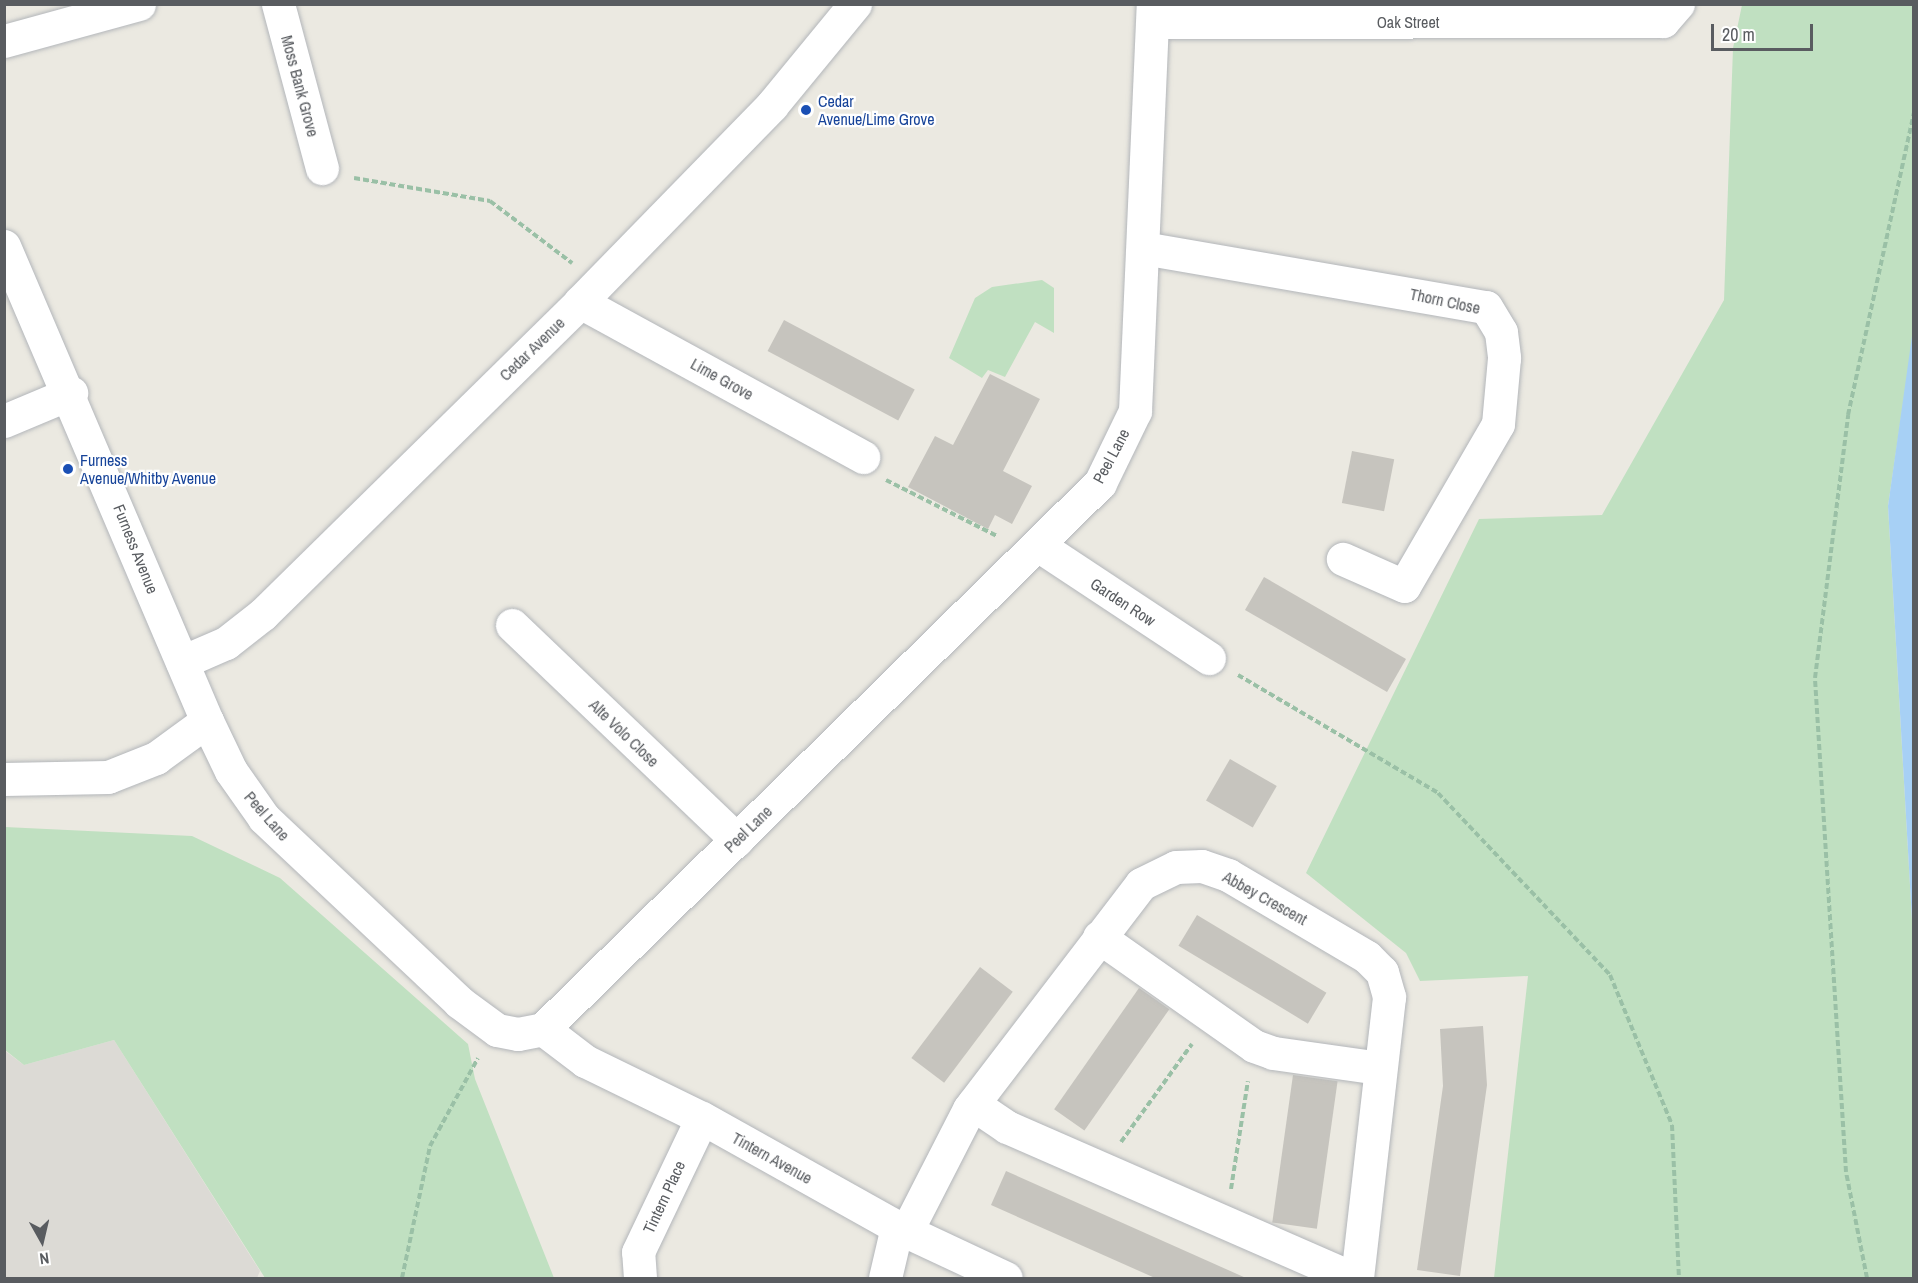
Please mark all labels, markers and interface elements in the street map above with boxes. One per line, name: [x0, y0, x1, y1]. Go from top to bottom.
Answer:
street label: Oak Street: [1377, 12, 1439, 32]
scale bar: [1714, 12, 1816, 50]
text: 20 m: [1722, 22, 1755, 47]
street label: Moss Bank Grove: [277, 33, 323, 139]
place label: Cedar Avenue/Lime Grove: [818, 91, 934, 129]
marker: Cedar Avenue/Lime Grove: [799, 103, 813, 117]
street label: Thorn Close: [1408, 284, 1482, 318]
street label: Cedar Avenue: [495, 313, 569, 385]
street label: Lime Grove: [687, 354, 757, 404]
street label: Peel Lane: [1089, 425, 1133, 487]
place label: Furness Avenue/Whitby Avenue: [80, 450, 217, 488]
marker: Furness Avenue/Whitby Avenue: [61, 462, 75, 476]
street label: Furness Avenue: [109, 501, 163, 597]
street label: Garden Row: [1087, 574, 1159, 630]
street label: Alte Volo Close: [585, 695, 663, 771]
street label: Peel Lane: [240, 787, 294, 845]
street label: Peel Lane: [720, 802, 776, 856]
street label: Abbey Crescent: [1220, 867, 1310, 929]
street label: Tintern Avenue: [728, 1128, 816, 1188]
street label: Tintern Place: [639, 1158, 689, 1236]
north arrow: [12, 1211, 72, 1271]
text: N: [38, 1247, 51, 1270]

